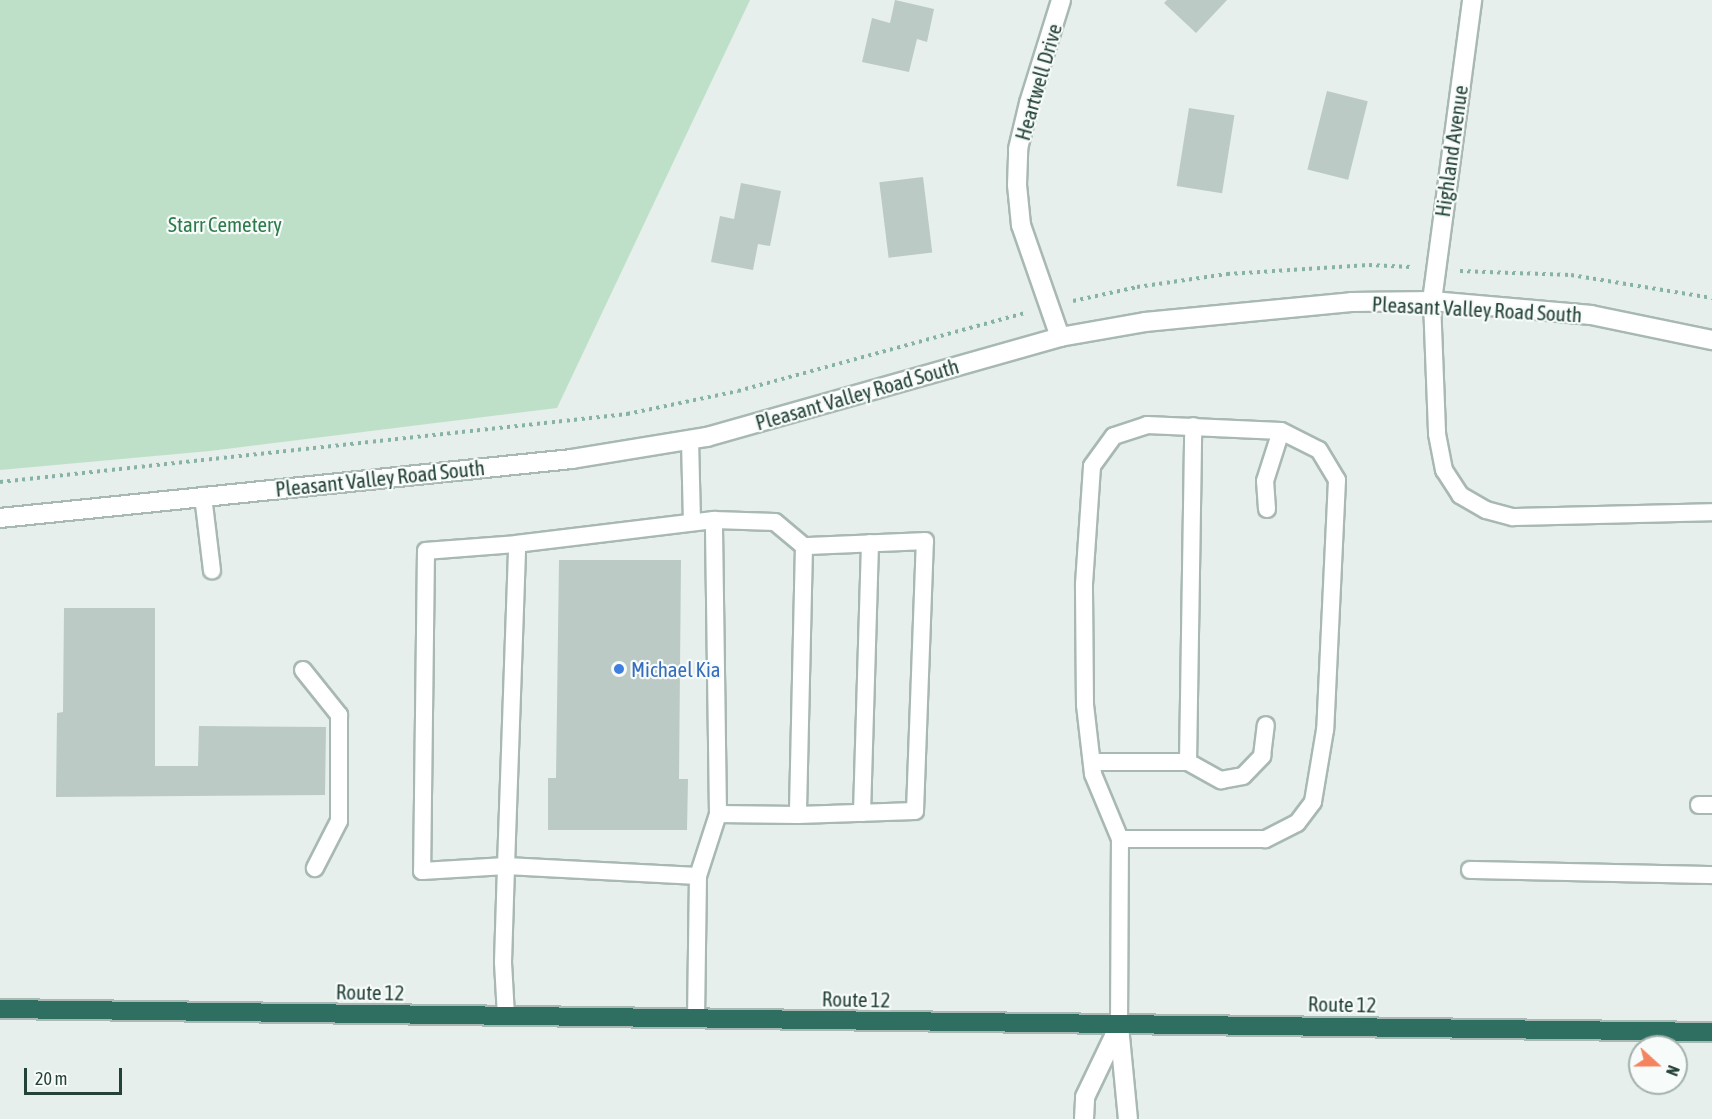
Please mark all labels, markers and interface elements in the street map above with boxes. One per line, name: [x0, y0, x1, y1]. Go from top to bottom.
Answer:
street label: Heartwell Drive: [1009, 21, 1067, 143]
street label: Highland Avenue: [1429, 84, 1473, 218]
park label: Starr Cemetery: [168, 211, 282, 237]
street label: Pleasant Valley Road South: [1371, 291, 1583, 327]
street label: Pleasant Valley Road South: [752, 353, 962, 435]
street label: Pleasant Valley Road South: [274, 454, 486, 502]
place label: Michael Kia: [631, 656, 720, 682]
marker: Michael Kia: [612, 662, 626, 676]
street label: Route 12: [336, 979, 404, 1005]
street label: Route 12: [822, 986, 890, 1012]
street label: Route 12: [1308, 991, 1376, 1017]
north arrow: [1628, 1035, 1688, 1095]
scale bar: [27, 1056, 124, 1094]
text: N: [1663, 1063, 1683, 1078]
text: 20 m: [35, 1068, 67, 1089]

